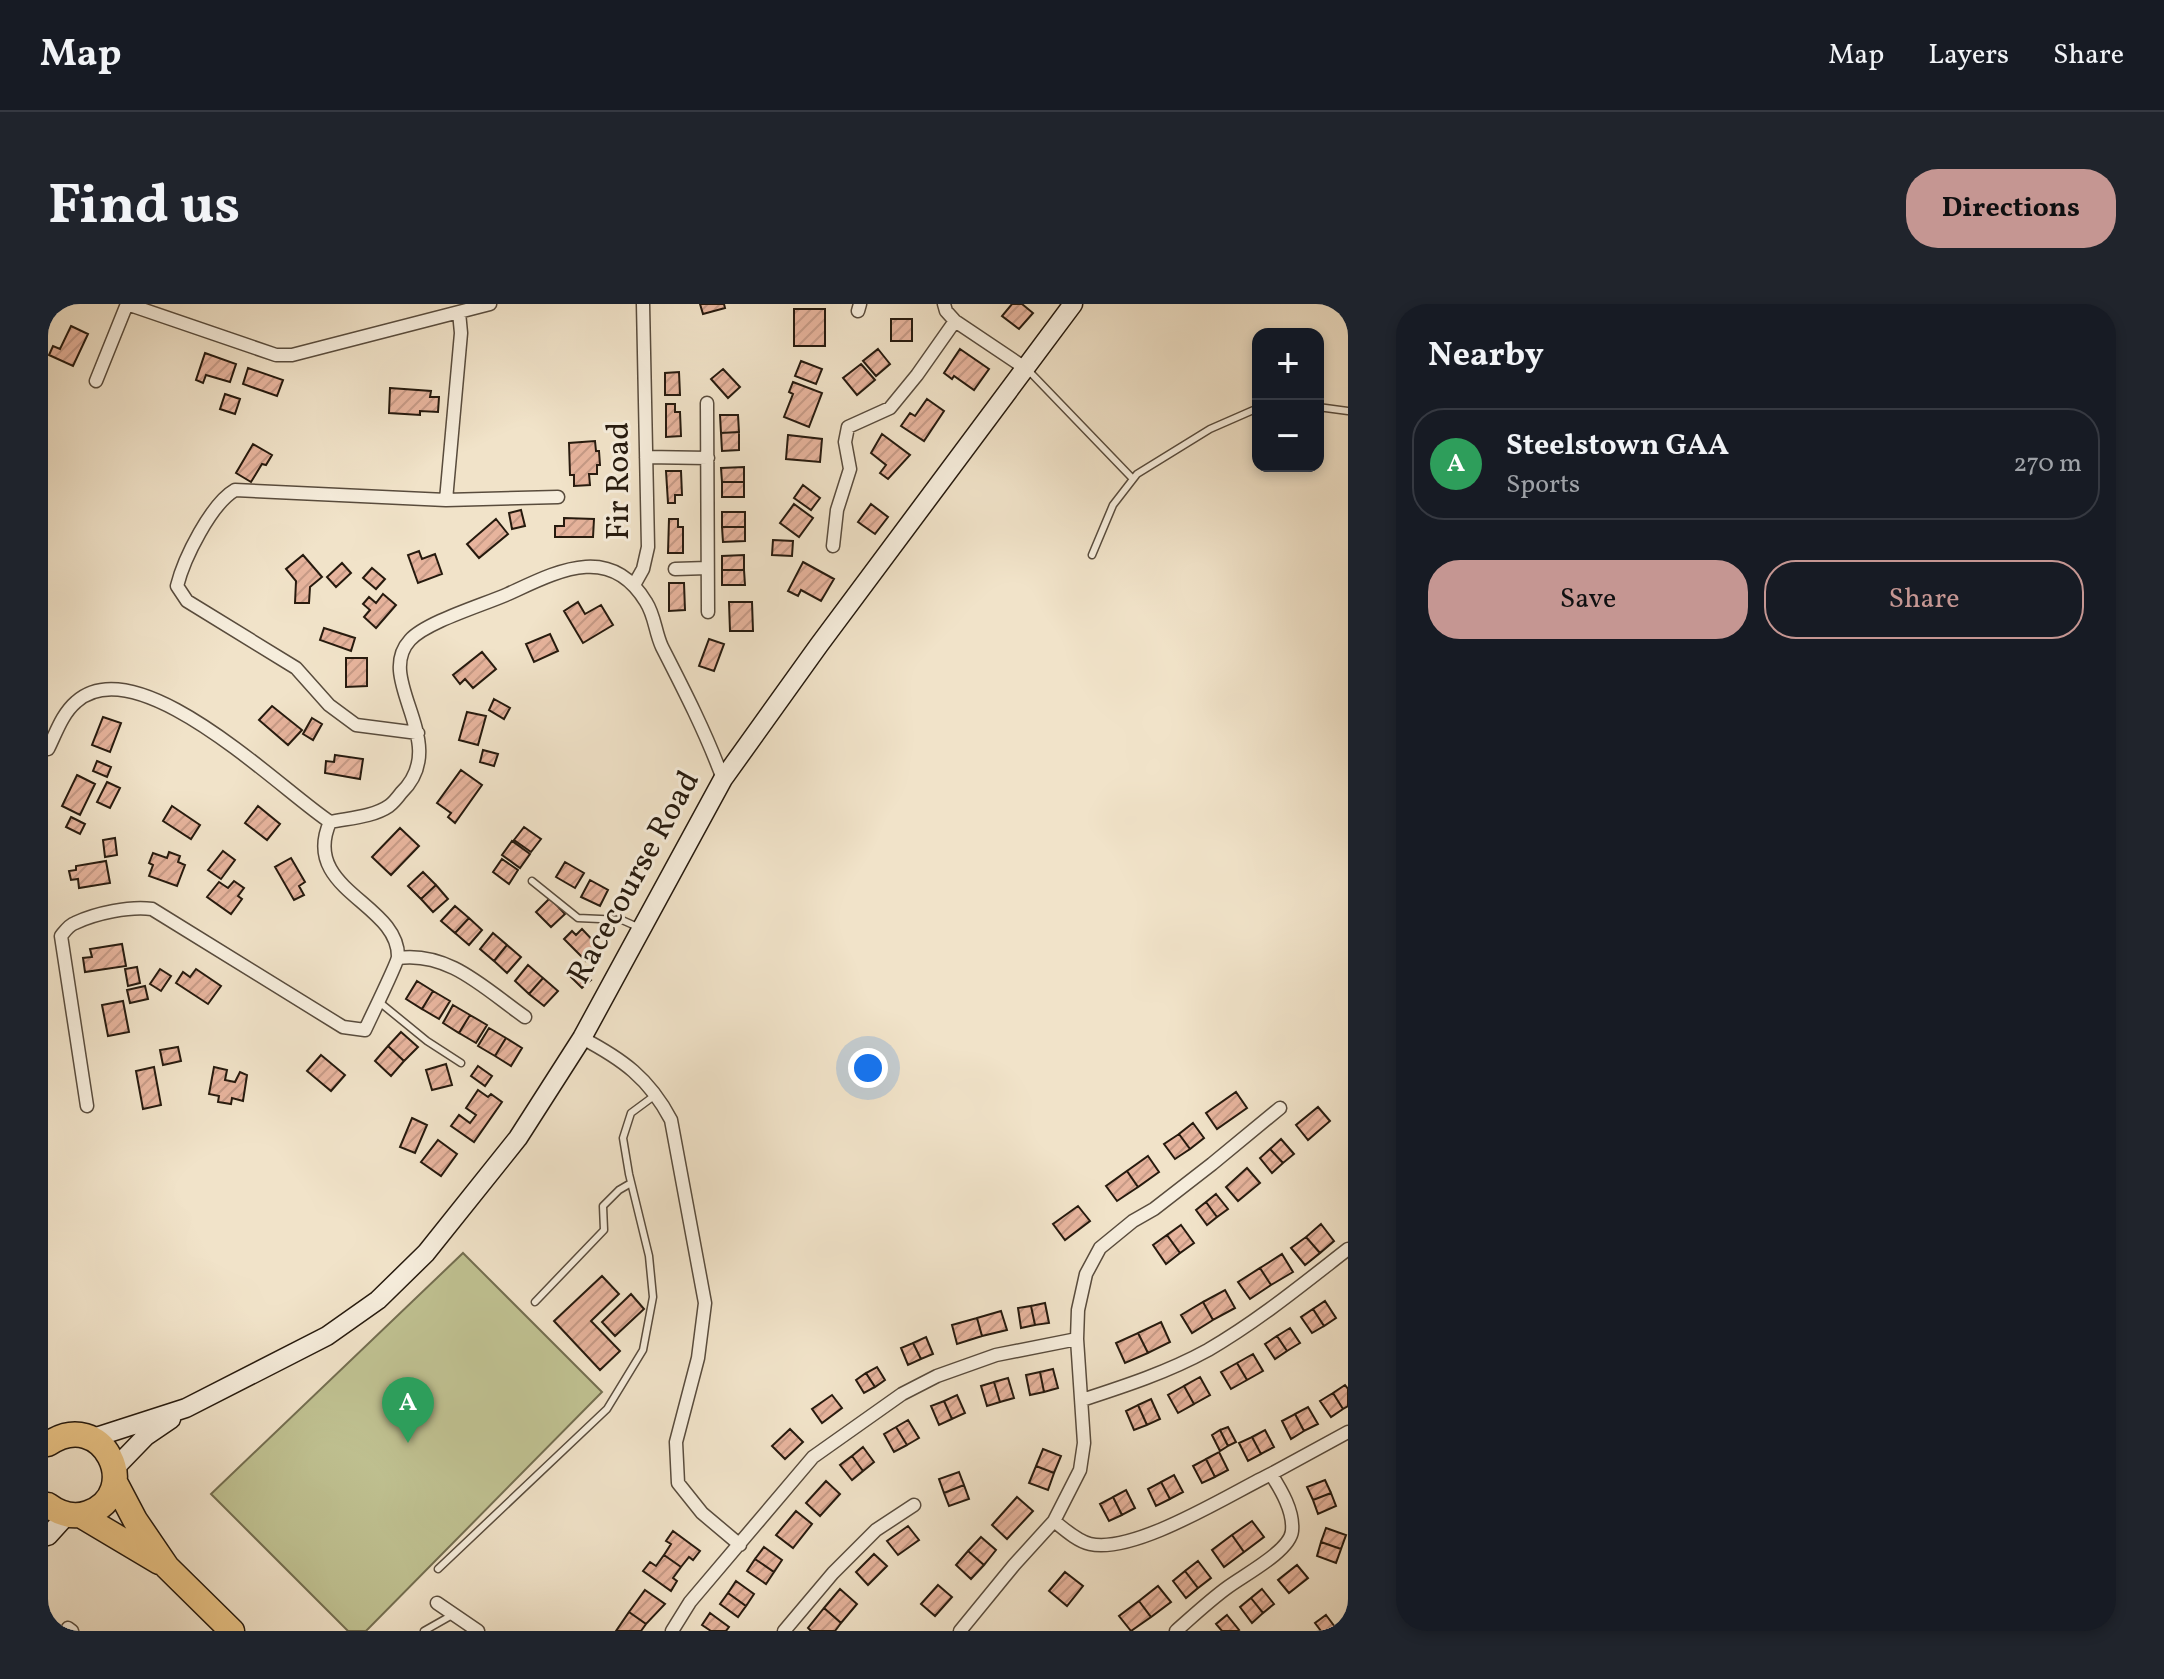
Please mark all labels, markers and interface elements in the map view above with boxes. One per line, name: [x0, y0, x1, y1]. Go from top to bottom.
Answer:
text: Map: [40, 29, 121, 82]
text: Map: [1828, 36, 1884, 75]
text: Layers: [1928, 36, 2009, 75]
text: Share: [2053, 36, 2124, 75]
text: Find us: [48, 169, 240, 247]
button: Directions: [1906, 169, 2116, 248]
map controls: [1252, 328, 1324, 472]
button: +: [1252, 328, 1324, 400]
text: Nearby: [1428, 333, 1544, 380]
button: −: [1252, 400, 1324, 472]
street label: Fir Road: [598, 422, 642, 540]
text: Steelstown GAA: [1506, 425, 1729, 467]
text: A: [1447, 446, 1465, 482]
text: 270 m: [2013, 446, 2082, 482]
text: Sports: [1506, 467, 1580, 503]
button: Save: [1428, 560, 1748, 639]
button: Share: [1764, 560, 2084, 639]
street label: Racecourse Road: [558, 763, 712, 993]
your location: [848, 1048, 888, 1088]
pin: A: [382, 1377, 434, 1443]

